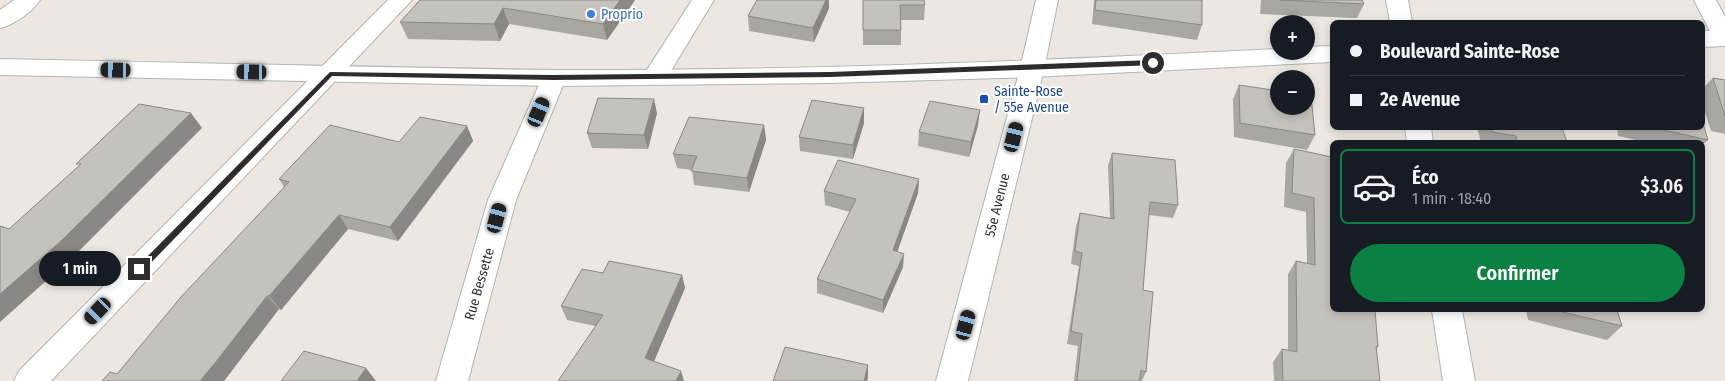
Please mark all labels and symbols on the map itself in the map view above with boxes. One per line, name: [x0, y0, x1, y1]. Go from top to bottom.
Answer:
place label: Proprio: [601, 6, 643, 23]
marker: Proprio: [585, 8, 597, 20]
route start: [1142, 52, 1164, 74]
car: [100, 62, 131, 78]
car: [236, 64, 267, 80]
place label: Sainte-Rose / 55e Avenue: [994, 83, 1069, 116]
marker: Sainte-Rose / 55e Avenue: [978, 93, 990, 105]
car: [526, 95, 551, 129]
car: [1003, 121, 1024, 153]
street label: 55e Avenue: [981, 171, 1014, 239]
car: [485, 202, 508, 234]
street label: Rue Bessette: [461, 246, 498, 322]
callout: 1 min: [39, 252, 122, 286]
route end: [128, 258, 150, 280]
car: [82, 295, 113, 327]
car: [954, 309, 977, 341]

